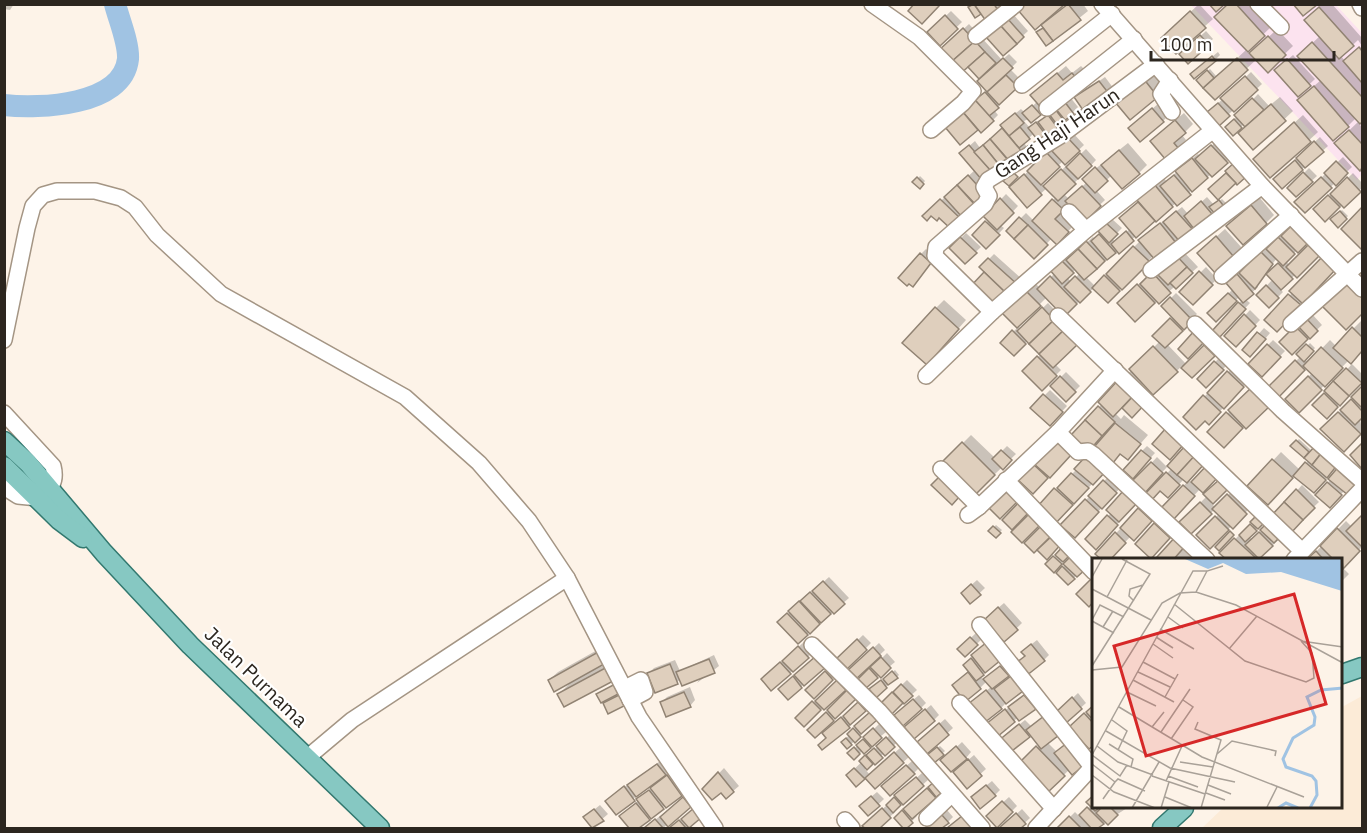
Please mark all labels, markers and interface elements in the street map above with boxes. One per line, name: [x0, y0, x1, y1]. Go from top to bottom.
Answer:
scale bar: [1151, 24, 1334, 62]
text: 100 m: [1160, 33, 1212, 56]
street label: Gang Haji Harun: [989, 81, 1125, 184]
inset map: [1092, 558, 1343, 809]
street label: Jalan Purnama: [199, 620, 314, 733]

